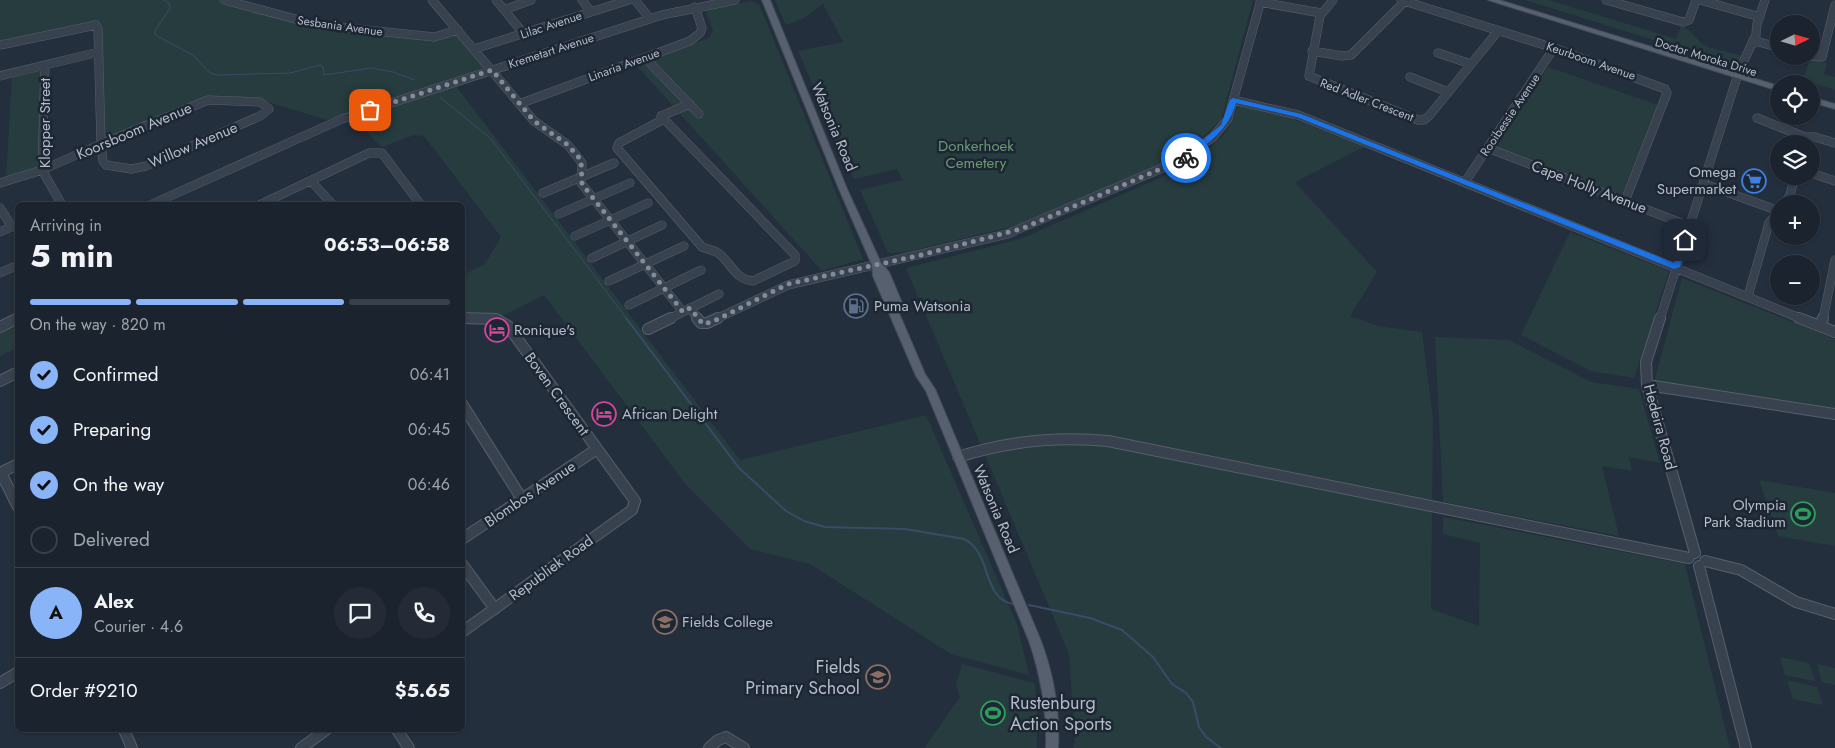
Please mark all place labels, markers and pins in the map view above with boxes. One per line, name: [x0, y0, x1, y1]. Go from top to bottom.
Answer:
pin: [349, 89, 391, 131]
place label: Omega Supermarket: [1657, 161, 1736, 200]
supermarket icon: Omega Supermarket: [1741, 168, 1767, 194]
pin: [1664, 219, 1706, 261]
fuel station icon: Puma Watsonia: [843, 293, 869, 319]
place label: Puma Watsonia: [874, 295, 971, 317]
hotel icon: Ronique's: [484, 317, 510, 343]
place label: Ronique's: [514, 319, 575, 341]
hotel icon: African Delight: [591, 401, 617, 427]
place label: African Delight: [622, 403, 718, 425]
place label: Olympia Park Stadium: [1704, 494, 1786, 533]
sports icon: Olympia Park Stadium: [1790, 501, 1816, 527]
school or university icon: Fields College: [652, 609, 678, 635]
place label: Fields College: [682, 611, 773, 633]
place label: Fields Primary School: [745, 654, 860, 701]
school or university icon: Fields Primary School: [865, 664, 891, 690]
place label: Rustenburg Action Sports: [1010, 690, 1112, 737]
sports icon: Rustenburg Action Sports: [980, 700, 1006, 726]

